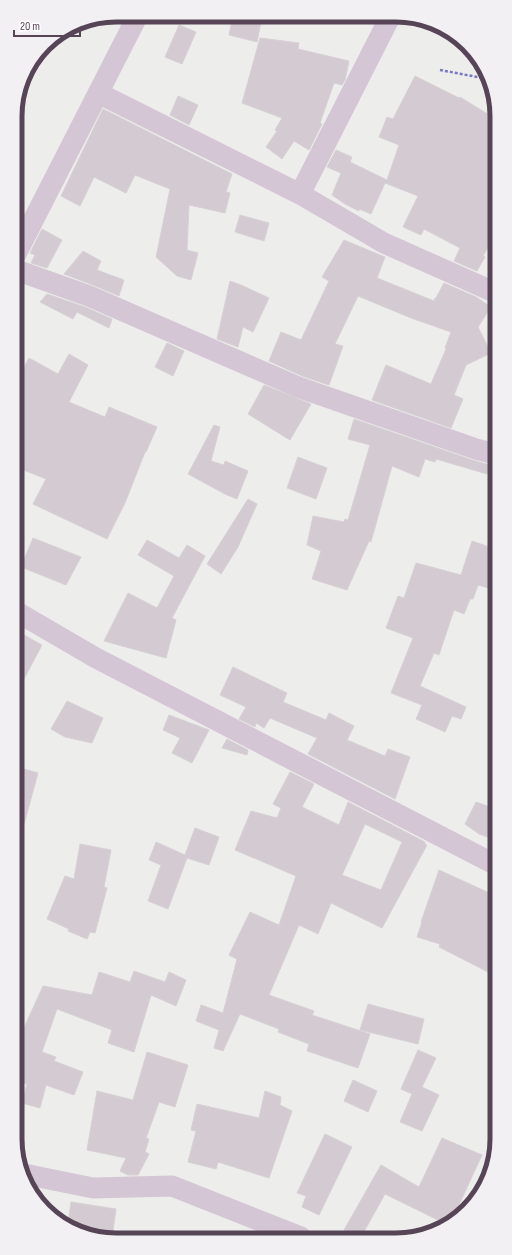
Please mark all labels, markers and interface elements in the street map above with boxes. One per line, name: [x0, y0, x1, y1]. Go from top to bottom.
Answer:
scale bar: [14, 12, 80, 38]
text: 20 m: [20, 19, 40, 34]

